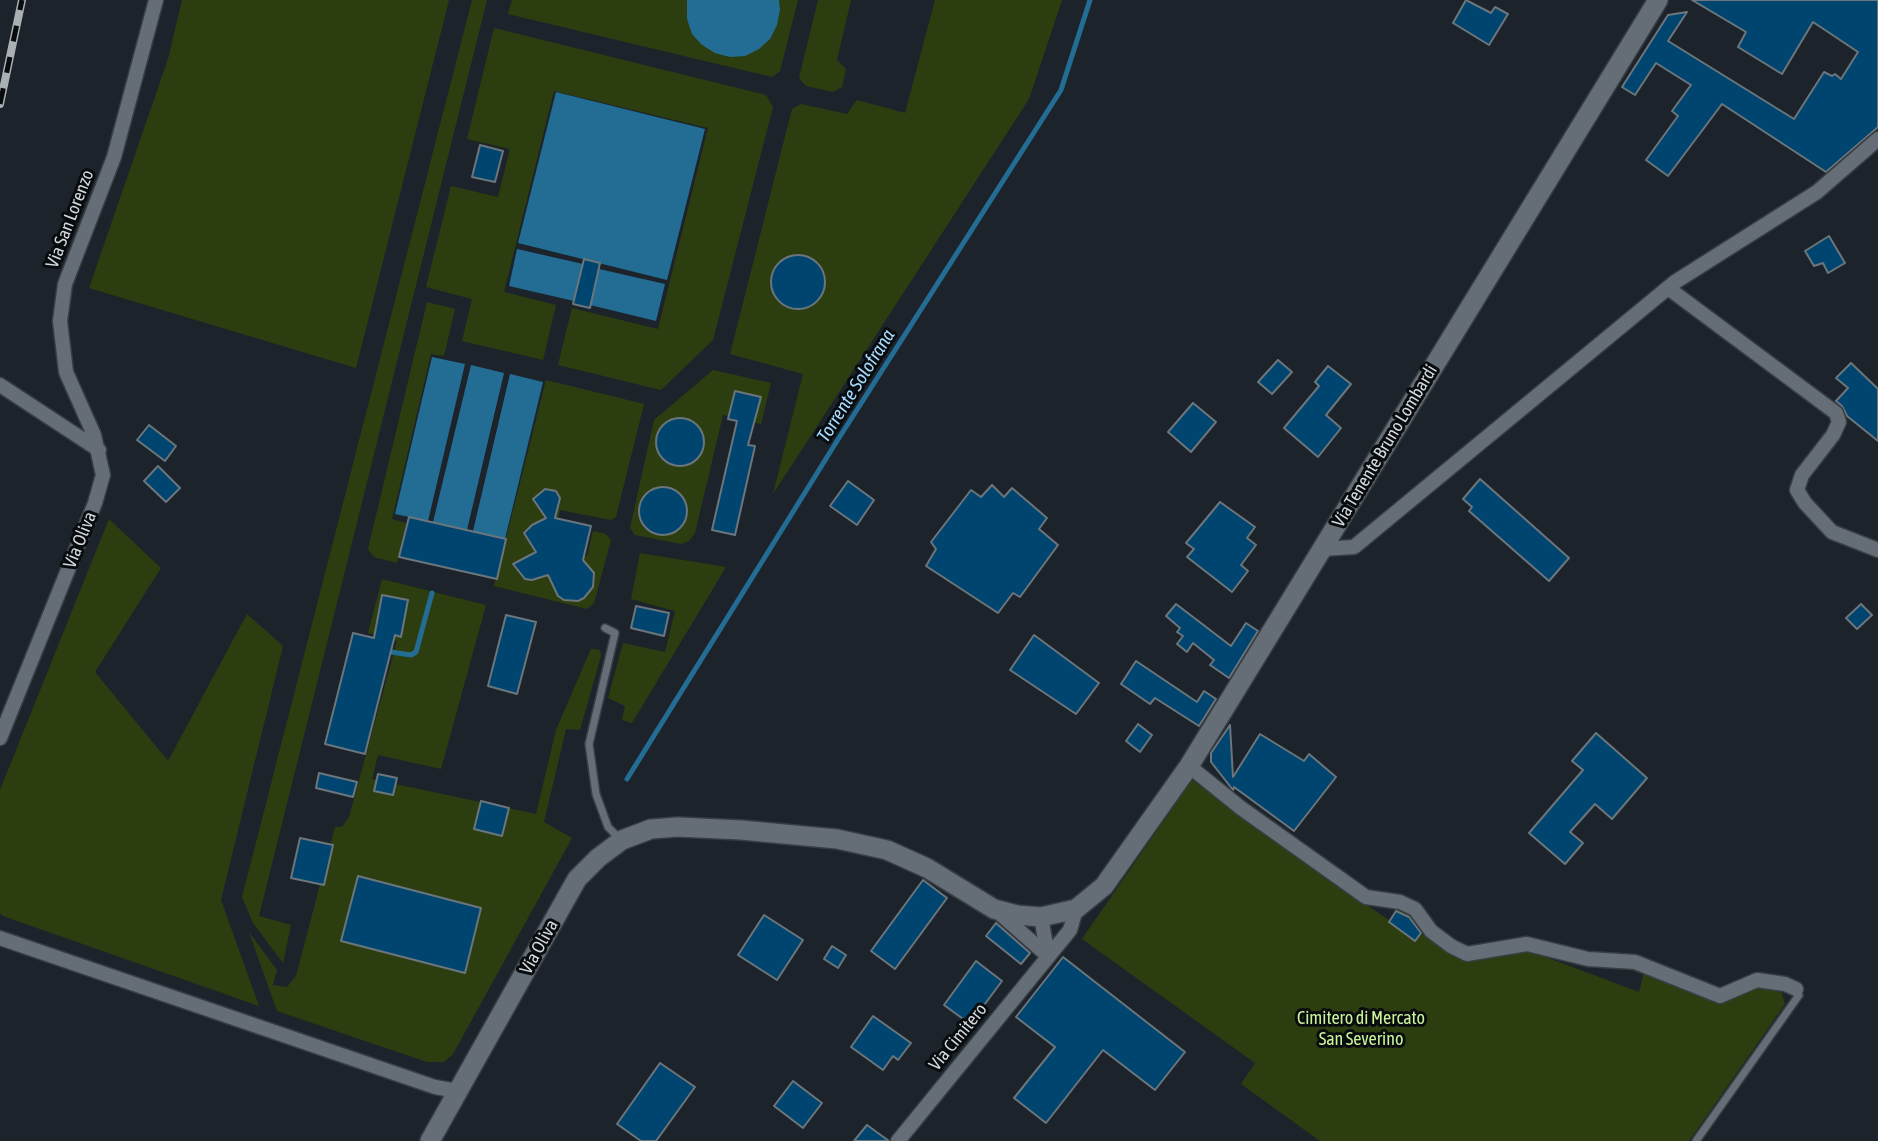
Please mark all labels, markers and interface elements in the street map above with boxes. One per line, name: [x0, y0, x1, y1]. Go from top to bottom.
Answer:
street label: Via San Lorenzo: [41, 167, 99, 271]
water label: Torrente Solofrana: [812, 325, 900, 447]
street label: Via Tenente Bruno Lombardi: [1328, 361, 1442, 531]
street label: Via Oliva: [59, 509, 101, 571]
street label: Via Oliva: [515, 916, 563, 978]
street label: Via Cimitero: [924, 999, 992, 1075]
park label: Cimitero di Mercato San Severino: [1297, 1007, 1425, 1050]

